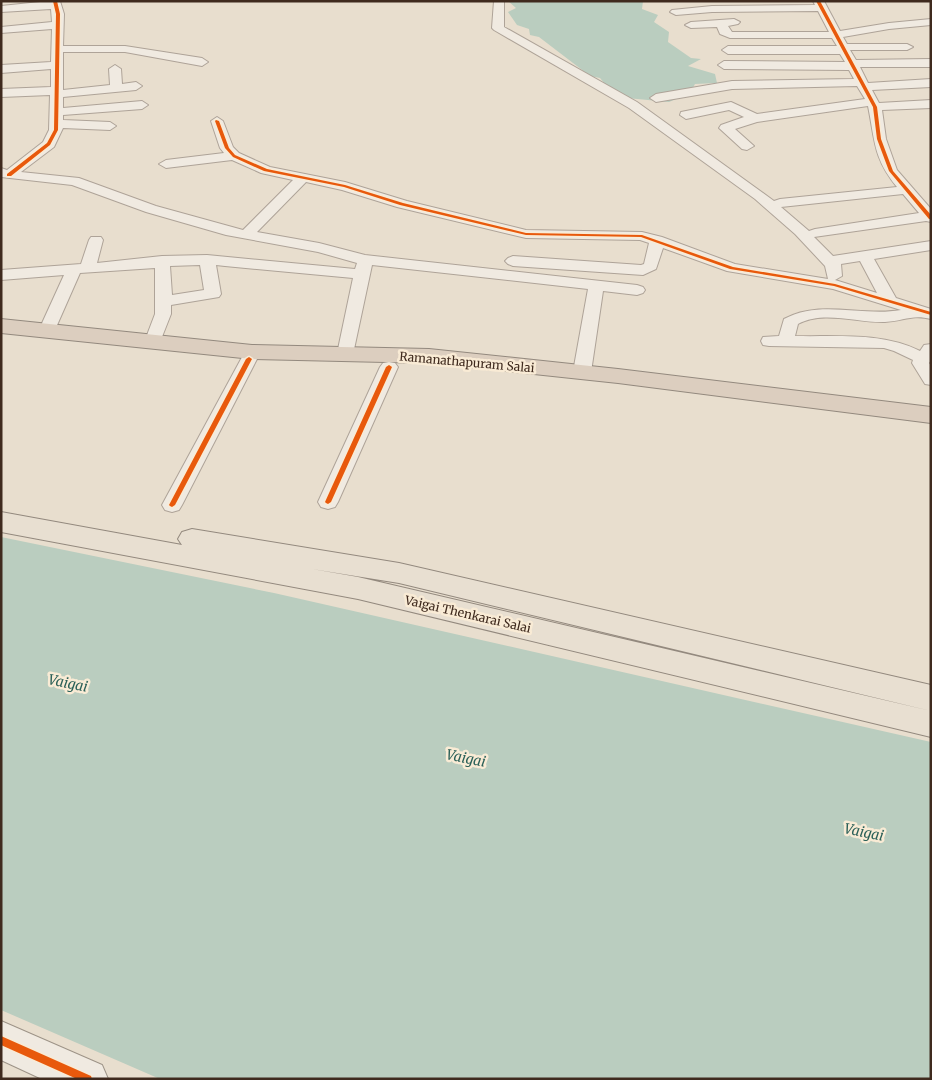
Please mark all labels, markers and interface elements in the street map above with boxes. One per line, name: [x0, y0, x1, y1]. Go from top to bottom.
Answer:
street label: Ramanathapuram Salai: [399, 349, 535, 375]
street label: Vaigai Thenkarai Salai: [403, 592, 533, 636]
water label: Vaigai: [47, 670, 89, 696]
water label: Vaigai: [445, 745, 487, 771]
water label: Vaigai: [843, 819, 885, 845]

